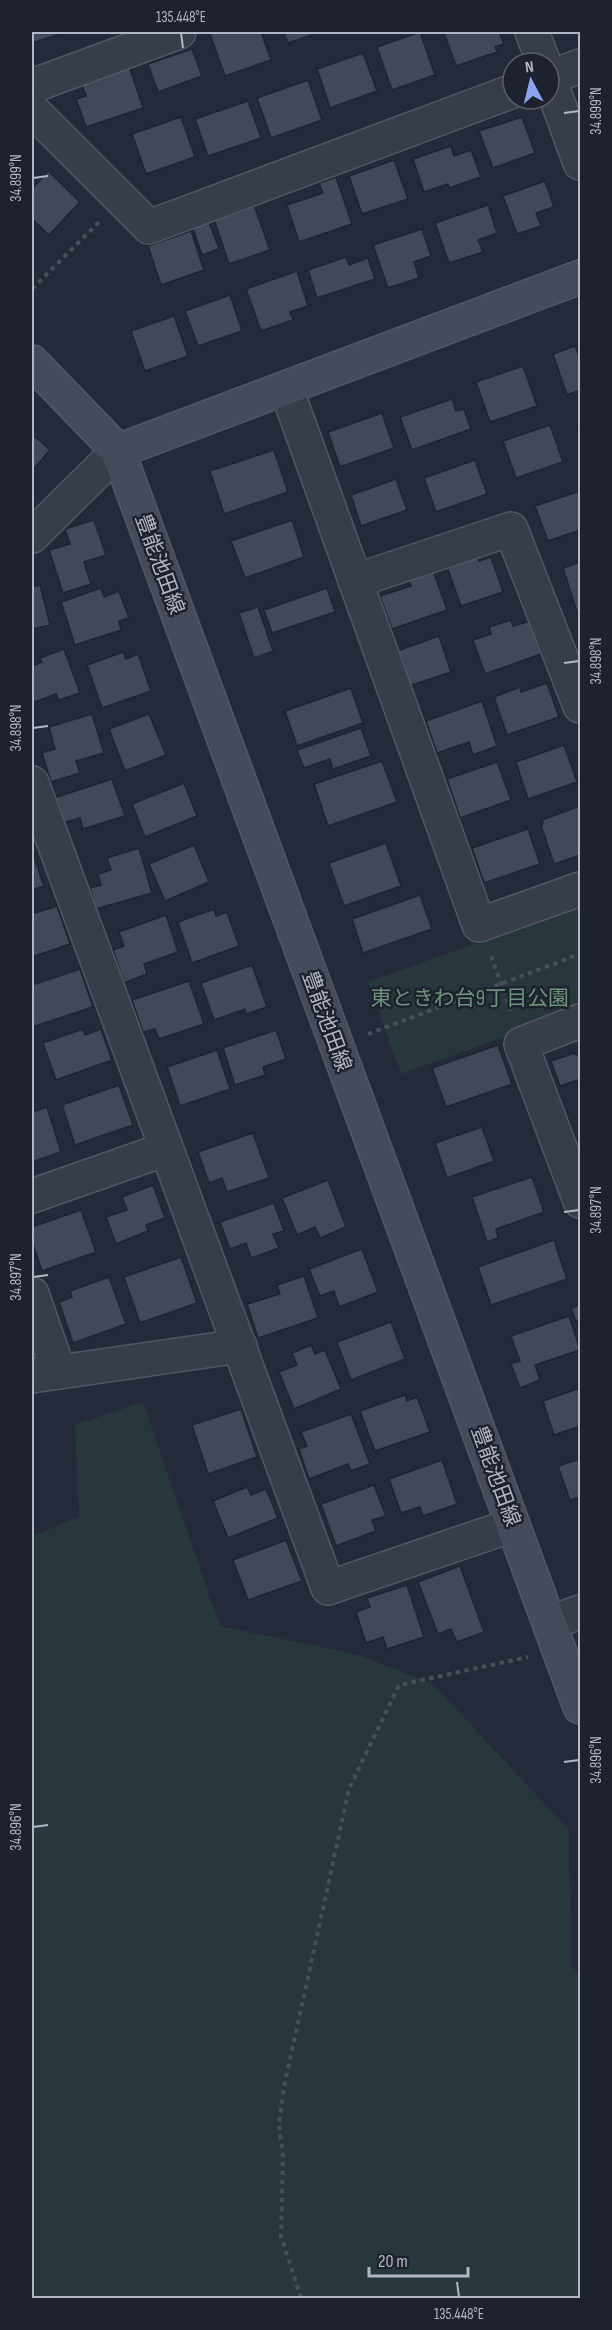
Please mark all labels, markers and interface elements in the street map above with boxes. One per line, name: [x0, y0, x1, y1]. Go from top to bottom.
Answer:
text: 135.448°E: [156, 8, 206, 27]
north arrow: [501, 51, 561, 111]
text: N: [524, 58, 535, 78]
text: 34.899°N: [587, 87, 606, 135]
text: 34.899°N: [7, 154, 26, 202]
street label: 豊能池田線: [130, 511, 189, 618]
text: 34.898°N: [587, 637, 606, 685]
text: 34.898°N: [7, 704, 26, 752]
street label: 豊能池田線: [297, 968, 356, 1075]
park label: 東ときわ台9丁目公園: [371, 986, 569, 1011]
text: 34.897°N: [587, 1186, 606, 1234]
text: 34.897°N: [7, 1253, 26, 1301]
street label: 豊能池田線: [466, 1423, 525, 1530]
text: 34.896°N: [587, 1736, 606, 1784]
text: 34.896°N: [7, 1803, 26, 1851]
scale bar: [369, 2240, 468, 2278]
text: 20 m: [378, 2251, 408, 2272]
text: 135.448°E: [434, 2305, 484, 2324]

